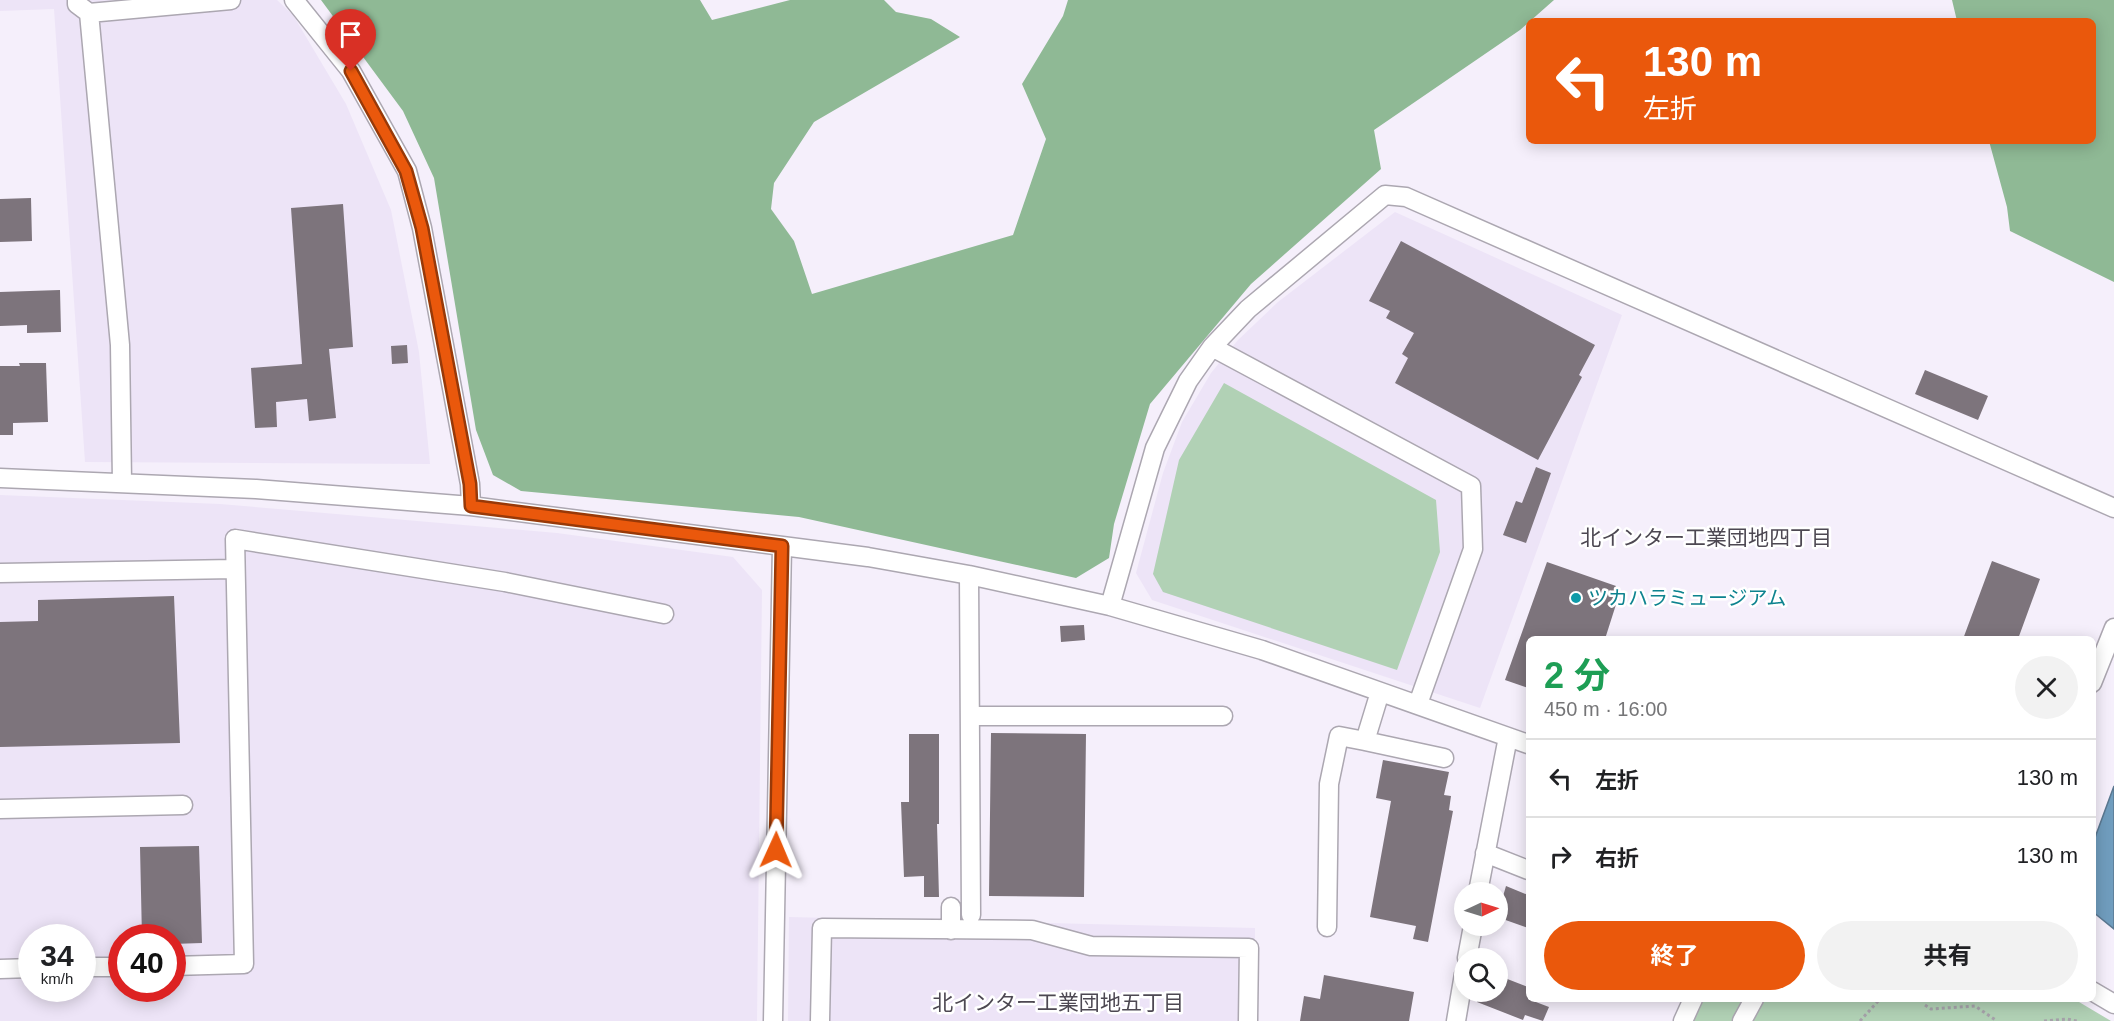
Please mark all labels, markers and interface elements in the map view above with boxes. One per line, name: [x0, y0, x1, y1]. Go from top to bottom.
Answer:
pin: [325, 9, 376, 71]
icon: arrive: [334, 18, 367, 51]
text: 130 m: [1643, 38, 1762, 85]
icon: left: [1544, 42, 1622, 120]
text: 左折: [1643, 94, 1697, 124]
district label: 北インター工業団地四丁目: [1580, 526, 1832, 549]
place label: ツカハラミュージアム: [1588, 587, 1786, 609]
marker: ツカハラミュージアム: [1569, 591, 1583, 605]
text: 2 分: [1544, 655, 1610, 696]
button: close: [2015, 656, 2078, 719]
text: 450 m · 16:00: [1544, 698, 1667, 720]
icon: left: [1544, 762, 1577, 795]
text: 130 m: [2017, 765, 2078, 790]
text: 左折: [1595, 768, 1639, 793]
position arrow: [744, 818, 808, 882]
icon: right: [1544, 840, 1577, 873]
text: 130 m: [2017, 843, 2078, 868]
text: 右折: [1595, 846, 1639, 871]
north arrow: [1454, 882, 1508, 936]
map controls: [1454, 882, 1508, 1002]
button: 終了: [1544, 921, 1805, 990]
button: 共有: [1817, 921, 2078, 990]
speed limit sign: 40: [108, 924, 186, 1002]
text: 34: [40, 939, 74, 972]
button: search: [1454, 948, 1508, 1002]
text: km/h: [41, 970, 73, 987]
district label: 北インター工業団地五丁目: [932, 991, 1184, 1014]

